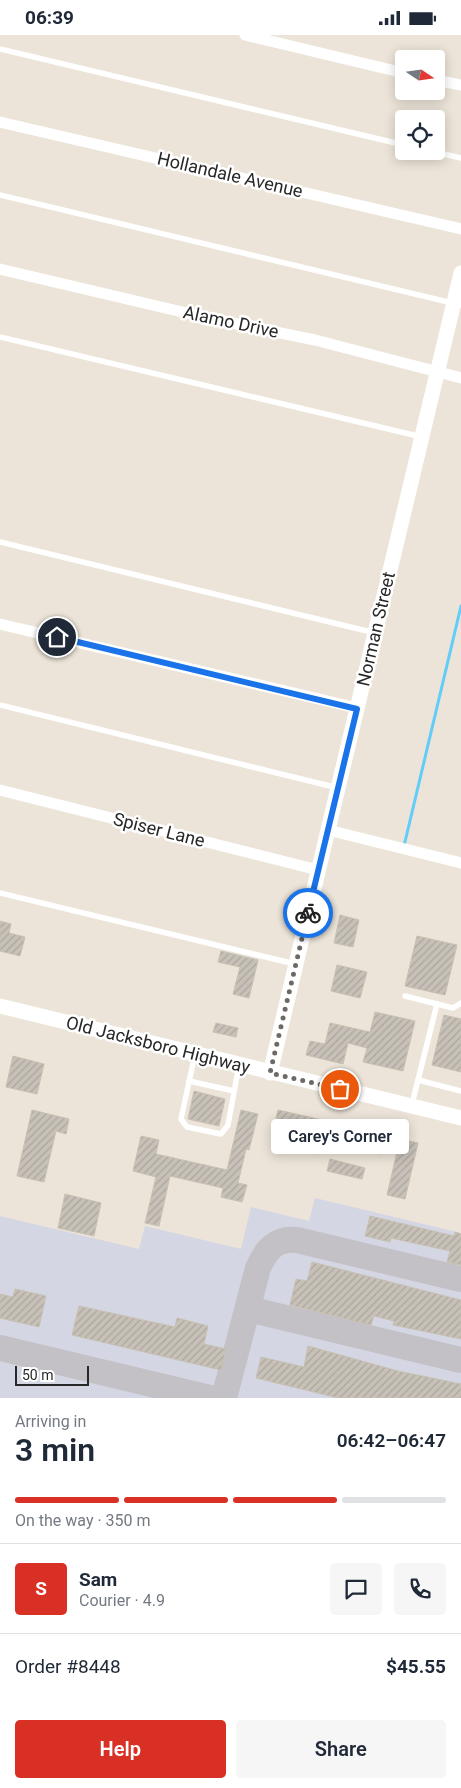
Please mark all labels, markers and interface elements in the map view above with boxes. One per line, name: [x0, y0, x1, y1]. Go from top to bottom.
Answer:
text: 06:39: [25, 6, 74, 29]
north arrow: [395, 50, 445, 100]
map controls: [395, 50, 445, 160]
button: locate: [395, 110, 445, 160]
street label: Hollandale Avenue: [155, 148, 305, 201]
street label: Alamo Drive: [182, 301, 281, 342]
street label: Norman Street: [352, 570, 399, 688]
pin: [36, 616, 78, 658]
icon: home: [43, 623, 71, 651]
street label: Spiser Lane: [111, 808, 207, 851]
courier: [283, 888, 333, 938]
icon: bike: [294, 899, 322, 927]
street label: Old Jacksboro Highway: [64, 1011, 253, 1078]
pin: [319, 1068, 361, 1110]
icon: bag: [326, 1075, 354, 1103]
callout: Carey's Corner: [271, 1119, 409, 1154]
text: Carey's Corner: [288, 1127, 392, 1146]
scale bar: [15, 1363, 89, 1386]
text: 50 m: [22, 1367, 54, 1383]
text: Arriving in: [15, 1412, 86, 1431]
text: 06:42–06:47: [337, 1429, 446, 1452]
text: 3 min: [15, 1431, 95, 1469]
text: On the way · 350 m: [15, 1511, 151, 1530]
button: chat: [330, 1563, 382, 1615]
button: phone: [394, 1563, 446, 1615]
text: Sam: [79, 1568, 117, 1591]
text: S: [35, 1577, 47, 1600]
text: Courier · 4.9: [79, 1591, 165, 1610]
text: Order #8448: [15, 1655, 121, 1678]
text: $45.55: [386, 1655, 446, 1678]
button: Help: [15, 1720, 226, 1778]
button: Share: [236, 1720, 446, 1778]

